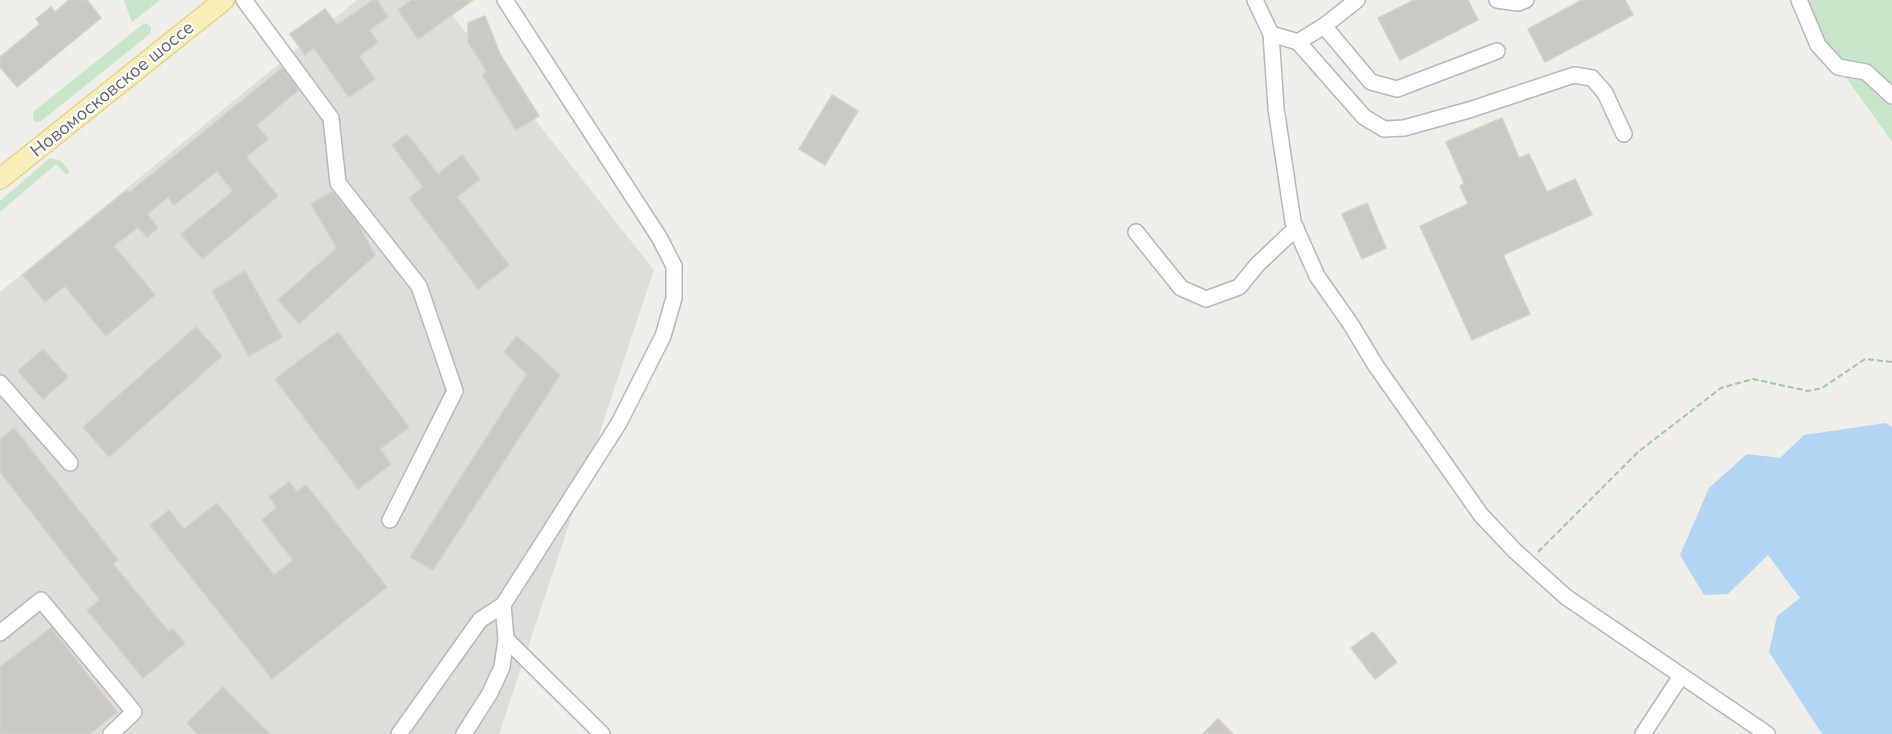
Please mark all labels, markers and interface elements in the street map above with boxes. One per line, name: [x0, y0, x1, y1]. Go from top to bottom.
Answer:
street label: Новомосковское шоссе: [25, 16, 198, 162]

